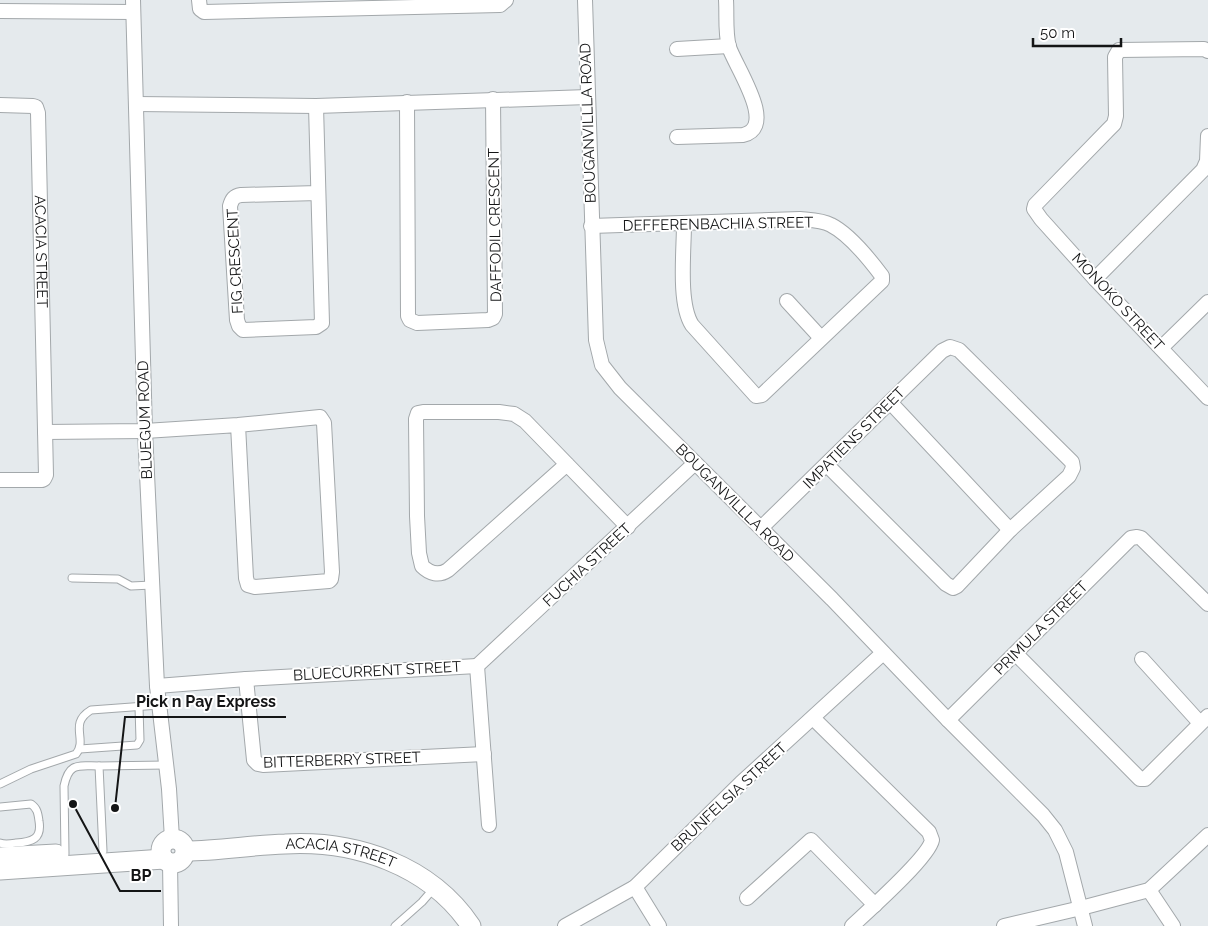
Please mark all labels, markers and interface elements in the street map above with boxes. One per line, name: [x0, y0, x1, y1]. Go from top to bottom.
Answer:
scale bar: [1033, 15, 1120, 47]
text: 50 m: [1040, 24, 1075, 42]
street label: BOUGANVILLLA ROAD: [576, 42, 600, 203]
street label: DAFFODIL CRESCENT: [485, 148, 505, 302]
street label: ACACIA STREET: [31, 195, 51, 308]
street label: FIG CRESCENT: [223, 208, 247, 314]
street label: DEFFERENBACHIA STREET: [622, 213, 814, 235]
street label: MONOKO STREET: [1068, 249, 1168, 355]
street label: BLUEGUM ROAD: [134, 360, 156, 480]
street label: IMPATIENS STREET: [799, 383, 909, 493]
street label: BOUGANVILLLA ROAD: [672, 440, 798, 566]
street label: FUCHIA STREET: [539, 519, 635, 611]
street label: PRIMULA STREET: [990, 577, 1092, 679]
street label: BLUECURRENT STREET: [292, 658, 462, 684]
callout: Pick n Pay Express: [125, 686, 286, 717]
text: Pick n Pay Express: [136, 692, 276, 711]
street label: BRUNFELSIA STREET: [668, 739, 790, 855]
street label: BITTERBERRY STREET: [263, 748, 421, 772]
street label: ACACIA STREET: [285, 835, 399, 872]
callout: BP: [120, 860, 161, 891]
text: BP: [131, 866, 151, 885]

